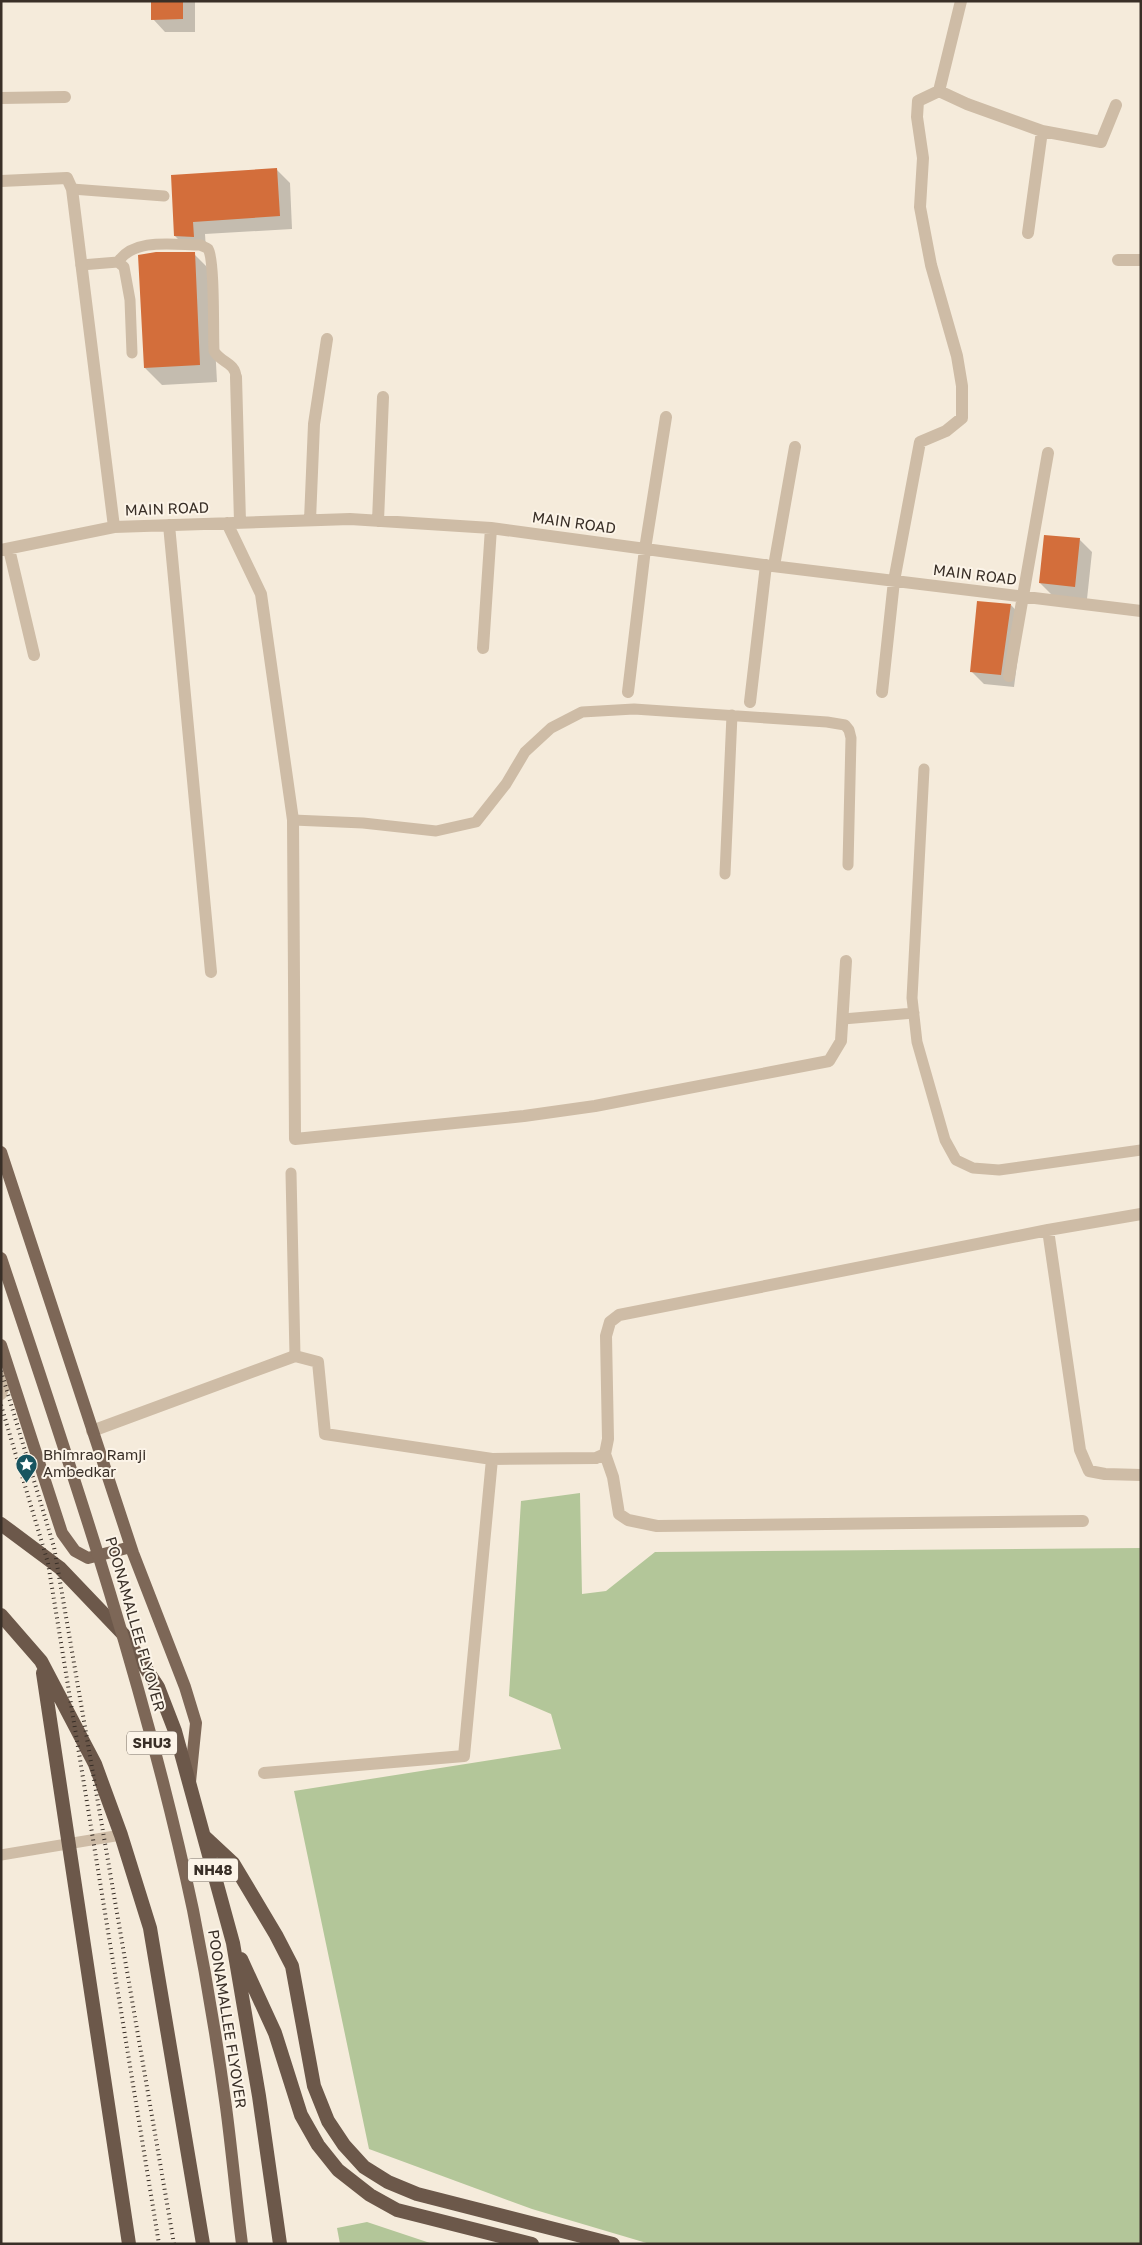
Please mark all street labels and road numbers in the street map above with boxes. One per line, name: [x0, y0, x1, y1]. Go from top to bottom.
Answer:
street label: MAIN ROAD: [124, 498, 209, 518]
street label: MAIN ROAD: [531, 507, 617, 537]
street label: MAIN ROAD: [932, 560, 1018, 588]
street label: POONAMALLEE FLYOVER: [102, 1534, 170, 1713]
road number: SHU3: [127, 1732, 177, 1755]
road number: NH48: [188, 1858, 238, 1882]
street label: POONAMALLEE FLYOVER: [205, 1928, 251, 2109]

